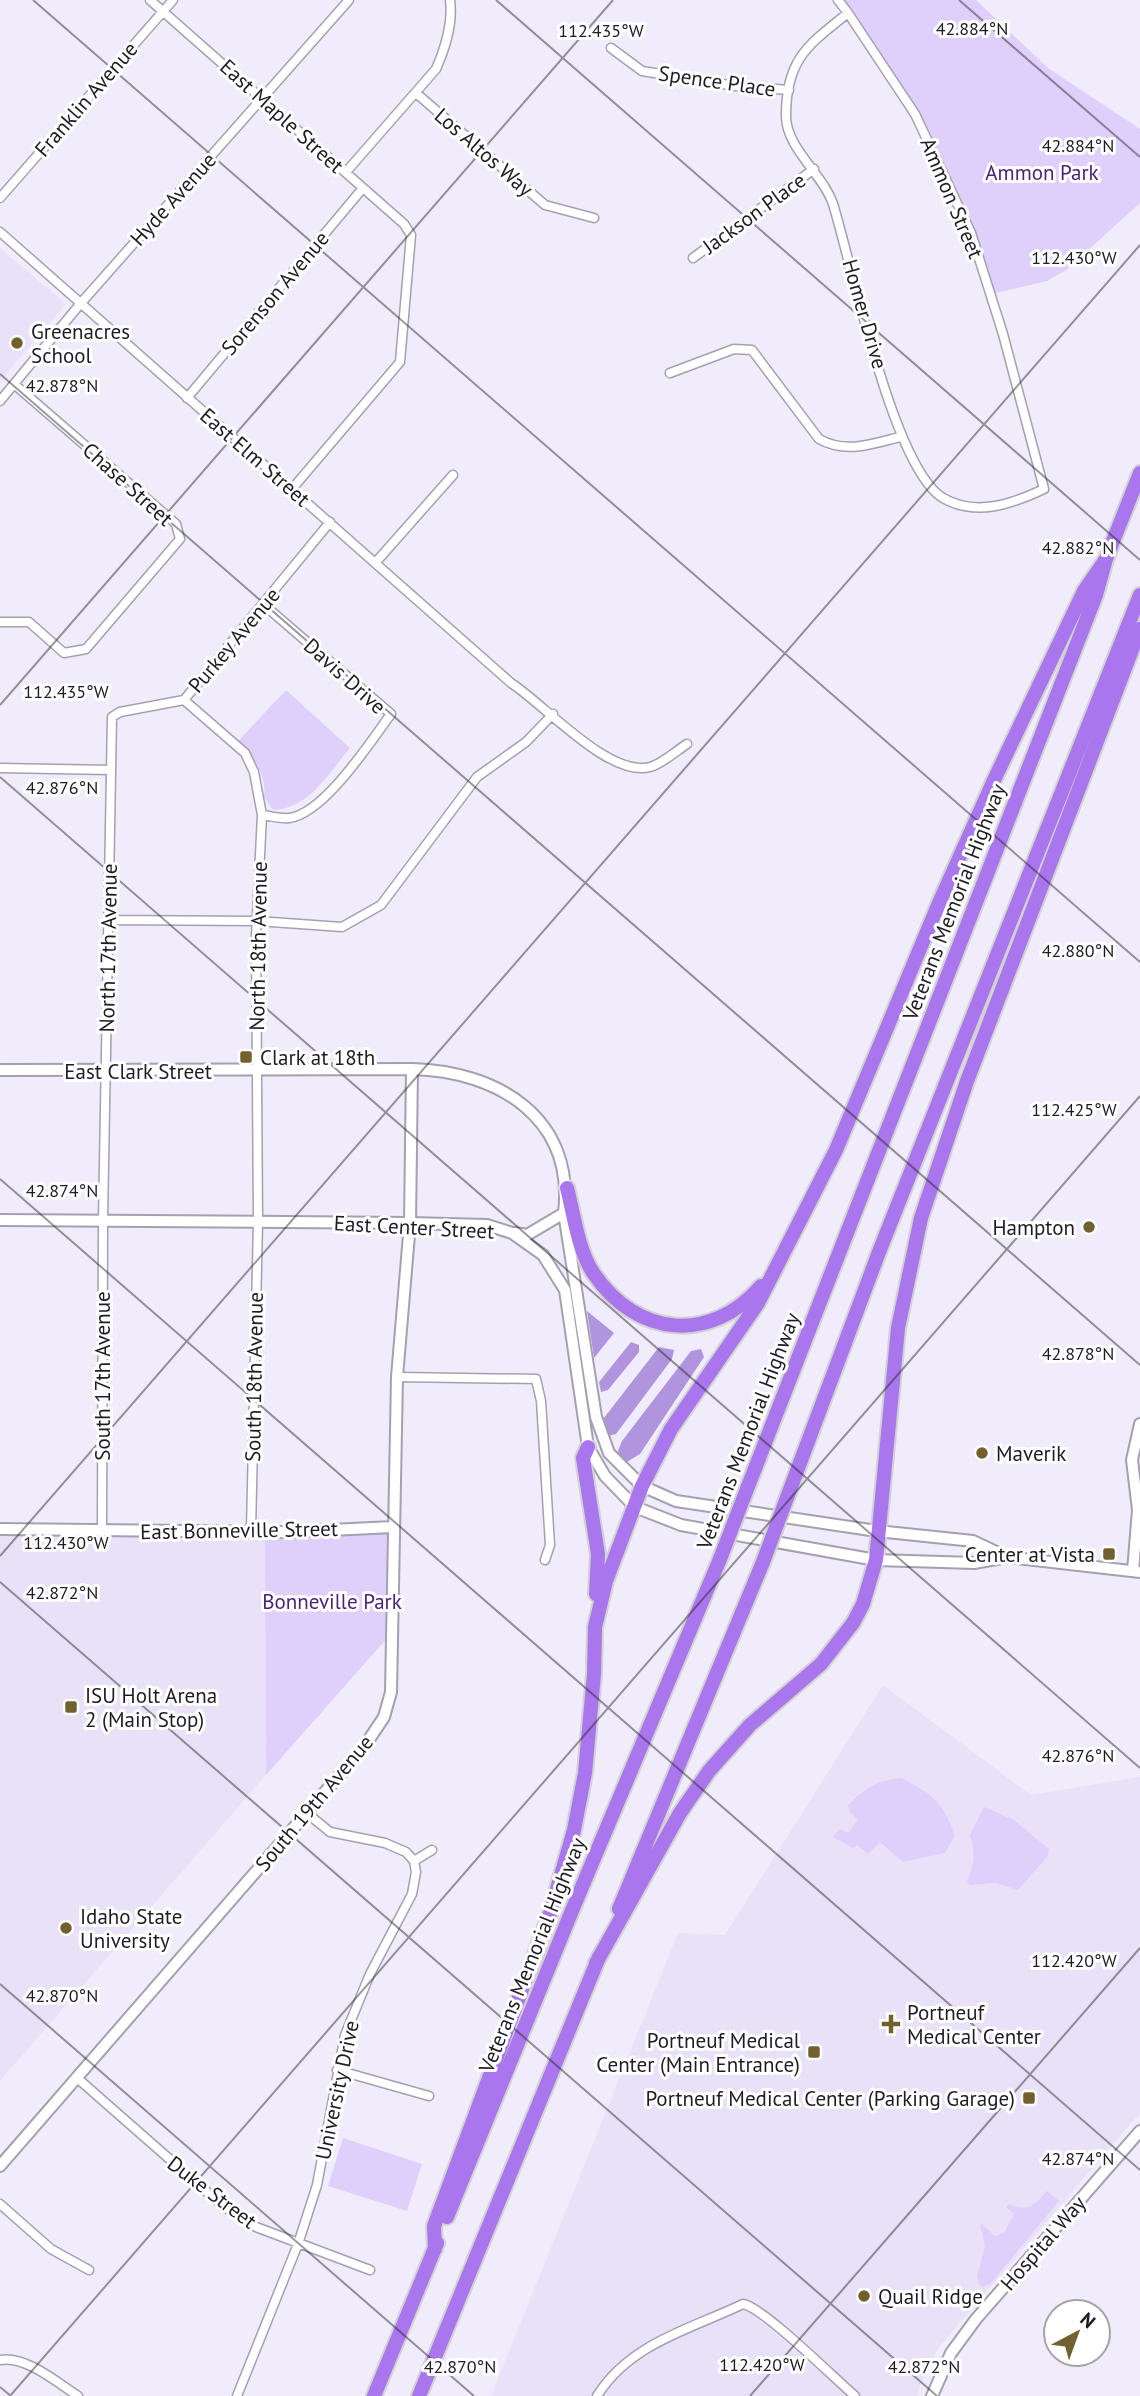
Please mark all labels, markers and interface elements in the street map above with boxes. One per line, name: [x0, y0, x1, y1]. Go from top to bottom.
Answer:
text: 42.884°N: [936, 17, 1008, 40]
text: 112.435°W: [558, 19, 644, 42]
street label: Franklin Avenue: [29, 36, 143, 162]
street label: East Maple Street: [214, 53, 350, 179]
street label: Spence Place: [657, 59, 777, 103]
street label: Los Altos Way: [429, 102, 539, 202]
street label: Ammon Street: [914, 134, 990, 262]
text: 42.884°N: [1042, 134, 1114, 157]
street label: Hyde Avenue: [124, 147, 222, 251]
park label: Ammon Park: [985, 159, 1099, 186]
street label: Jackson Place: [696, 166, 811, 260]
street label: Sorenson Avenue: [215, 225, 335, 361]
text: 112.430°W: [1031, 246, 1117, 269]
street label: Homer Drive: [836, 256, 894, 372]
place label: Greenacres School: [31, 318, 130, 369]
marker: Greenacres School: [9, 335, 25, 351]
text: 42.878°N: [26, 374, 98, 397]
street label: East Elm Street: [194, 402, 316, 512]
street label: Chase Street: [77, 436, 179, 532]
text: 42.882°N: [1042, 536, 1114, 559]
street label: Purkey Avenue: [182, 582, 286, 698]
street label: Davis Drive: [298, 632, 392, 720]
text: 112.435°W: [23, 680, 109, 703]
text: 42.876°N: [26, 776, 98, 799]
street label: Veterans Memorial Highway: [896, 780, 1012, 1025]
street label: North 18th Avenue: [243, 861, 273, 1031]
street label: North 17th Avenue: [93, 863, 123, 1033]
text: 42.880°N: [1042, 939, 1114, 962]
place label: Clark at 18th: [260, 1044, 375, 1071]
marker: Clark at 18th: [238, 1049, 254, 1065]
street label: East Clark Street: [64, 1058, 212, 1085]
text: 112.425°W: [1031, 1098, 1117, 1121]
text: 42.874°N: [26, 1179, 98, 1202]
street label: East Center Street: [333, 1209, 495, 1245]
place label: Hampton: [992, 1214, 1075, 1241]
marker: Hampton: [1081, 1219, 1097, 1235]
street label: South 17th Avenue: [89, 1291, 116, 1461]
street label: South 18th Avenue: [239, 1292, 269, 1462]
street label: Veterans Memorial Highway: [690, 1309, 806, 1554]
text: 42.878°N: [1042, 1342, 1114, 1365]
place label: Maverik: [996, 1440, 1066, 1467]
marker: Maverik: [974, 1445, 990, 1461]
street label: East Bonneville Street: [140, 1515, 338, 1545]
text: 112.430°W: [23, 1531, 109, 1554]
place label: Center at Vista: [965, 1541, 1095, 1568]
marker: Center at Vista: [1101, 1546, 1117, 1562]
text: 42.872°N: [26, 1581, 98, 1604]
park label: Bonneville Park: [262, 1588, 402, 1615]
place label: ISU Holt Arena 2 (Main Stop): [85, 1682, 217, 1733]
marker: ISU Holt Arena 2 (Main Stop): [63, 1699, 79, 1715]
street label: South 19th Avenue: [249, 1729, 379, 1877]
text: 42.876°N: [1042, 1744, 1114, 1767]
street label: Veterans Memorial Highway: [472, 1833, 592, 2077]
place label: Idaho State University: [80, 1903, 182, 1954]
marker: Idaho State University: [58, 1920, 74, 1936]
text: 112.420°W: [1031, 1949, 1117, 1972]
text: 42.870°N: [26, 1984, 98, 2007]
place label: Portneuf Medical Center: [907, 1999, 1041, 2050]
marker: Portneuf Medical Center: [881, 2014, 901, 2034]
street label: University Drive: [309, 2018, 365, 2162]
place label: Portneuf Medical Center (Main Entrance): [596, 2027, 800, 2078]
marker: Portneuf Medical Center (Main Entrance): [806, 2044, 822, 2060]
place label: Portneuf Medical Center (Parking Garage): [645, 2085, 1015, 2112]
marker: Portneuf Medical Center (Parking Garage): [1021, 2090, 1037, 2106]
text: 42.874°N: [1042, 2147, 1114, 2170]
street label: Duke Street: [162, 2150, 262, 2234]
street label: Hospital Way: [994, 2190, 1092, 2296]
place label: Quail Ridge: [878, 2283, 983, 2310]
marker: Quail Ridge: [856, 2288, 872, 2304]
north arrow: [1042, 2298, 1112, 2368]
text: N: [1076, 2307, 1101, 2333]
text: 112.420°W: [719, 2353, 805, 2376]
text: 42.870°N: [424, 2355, 496, 2378]
text: 42.872°N: [888, 2355, 960, 2378]

